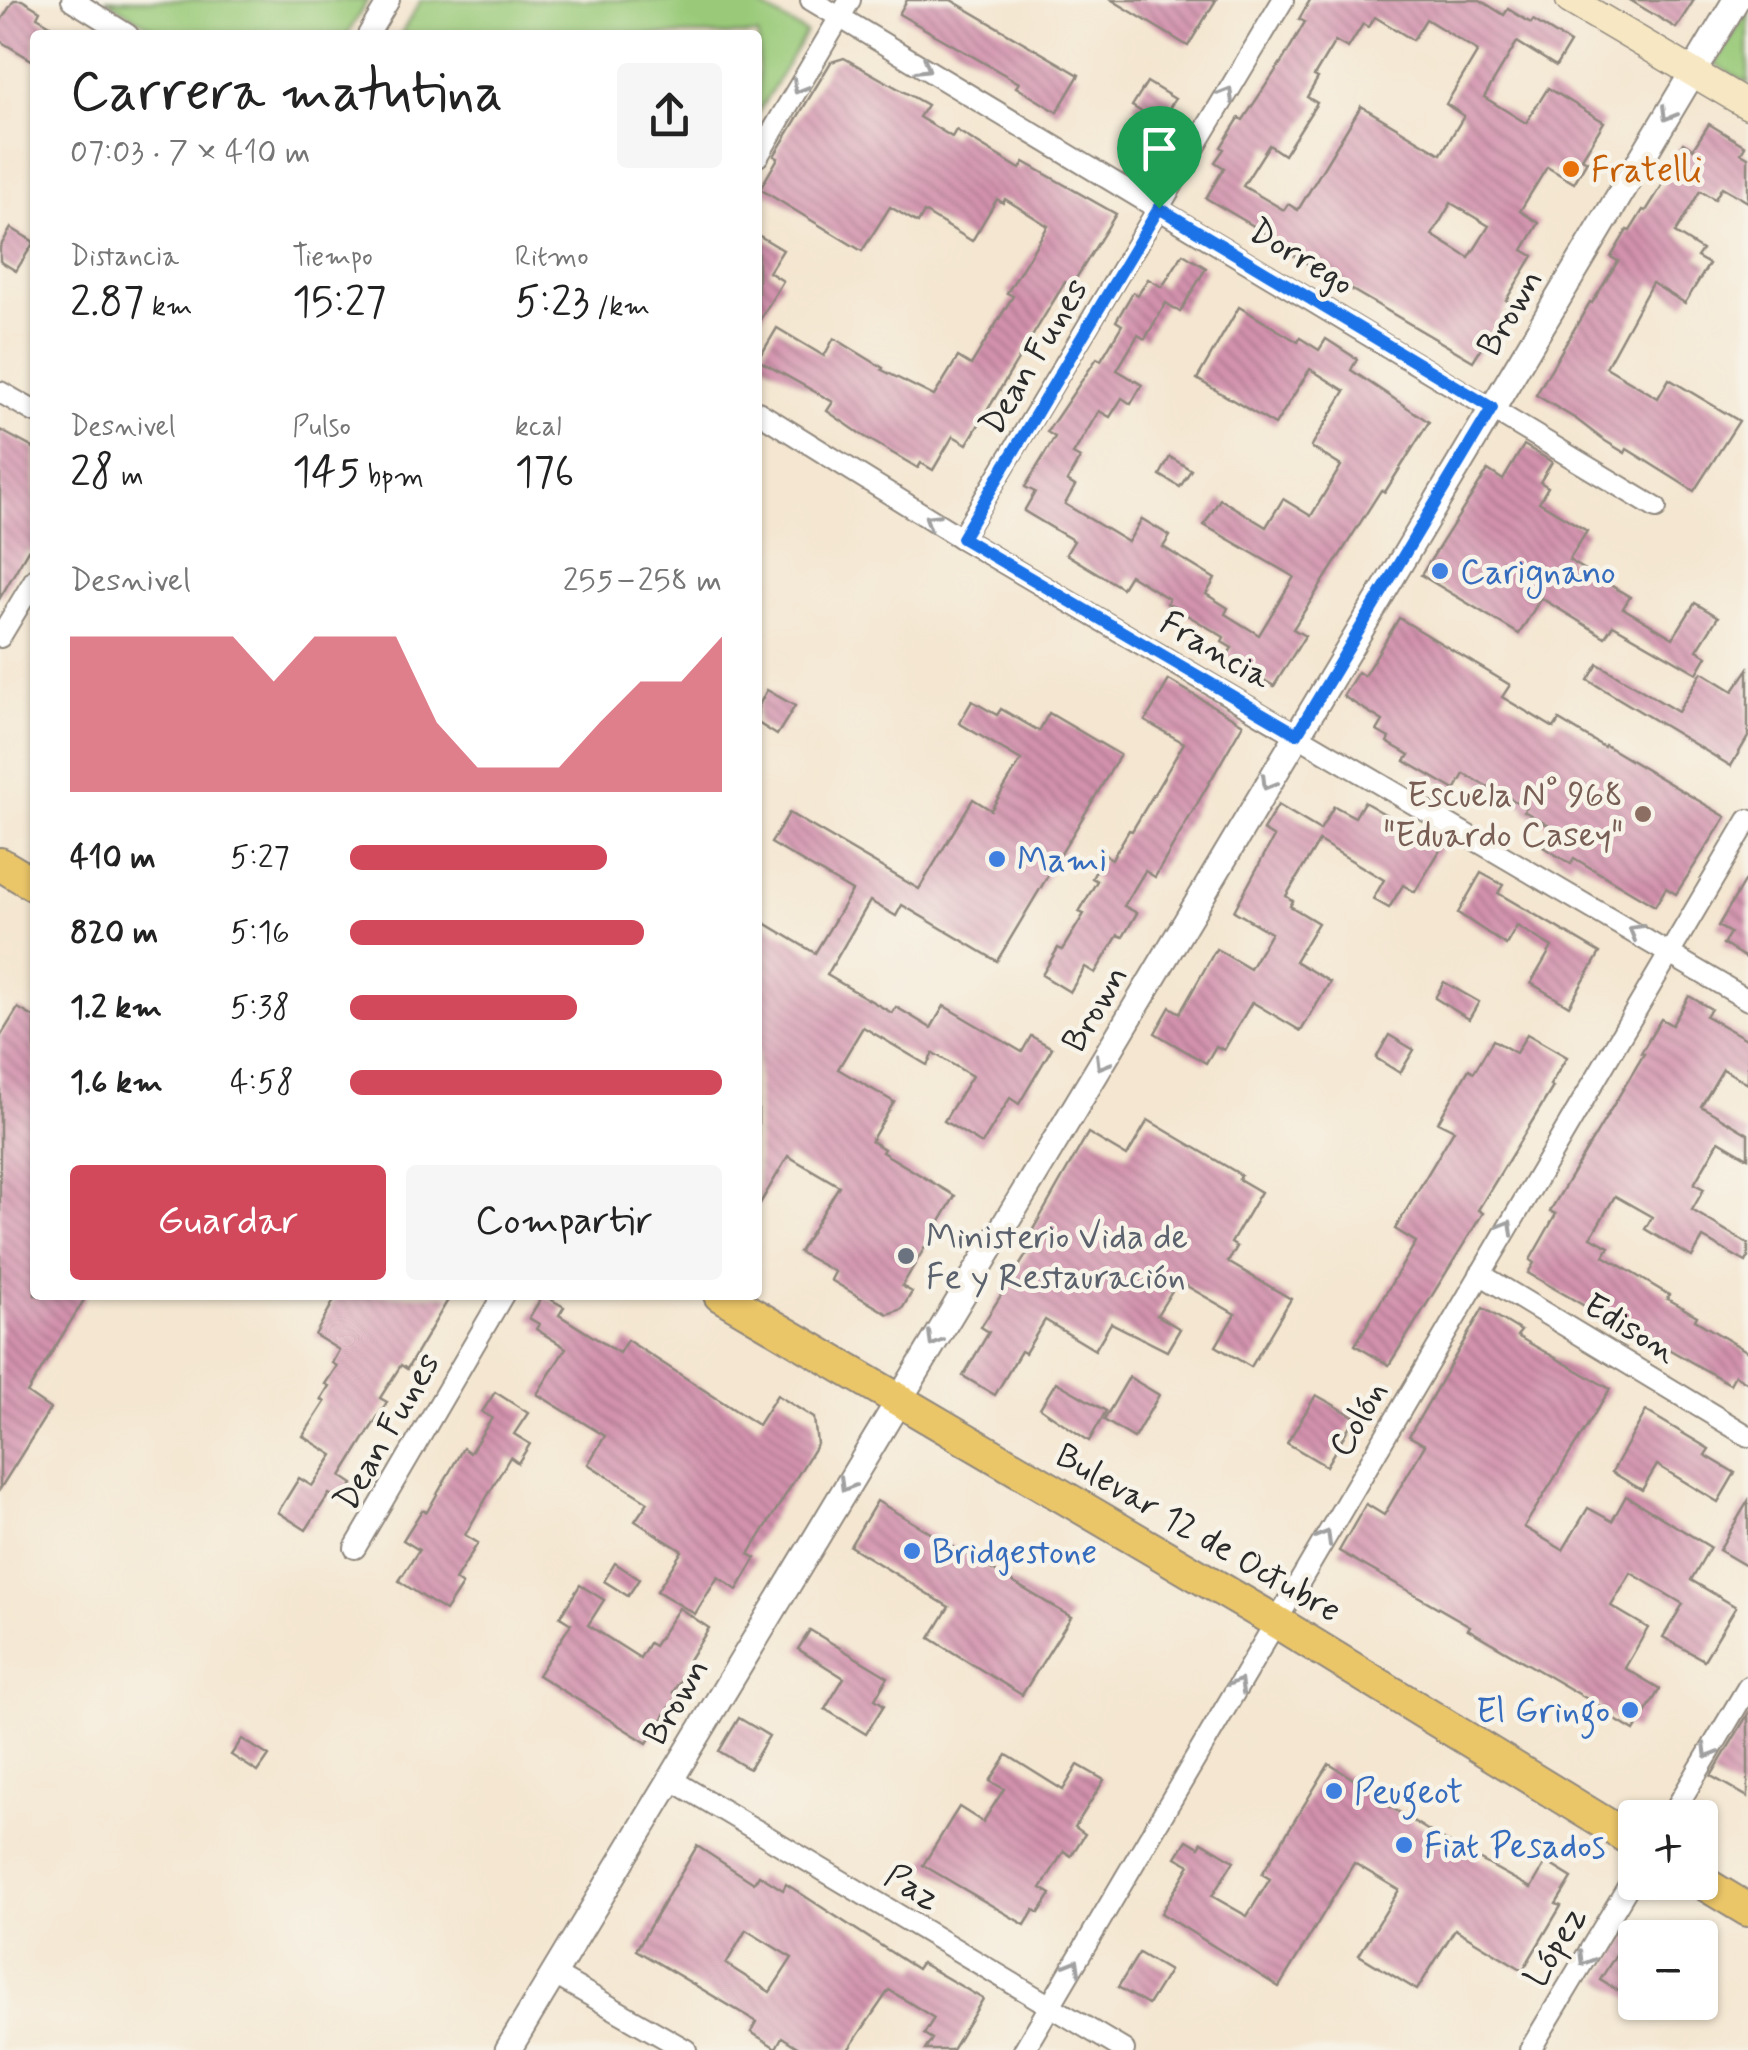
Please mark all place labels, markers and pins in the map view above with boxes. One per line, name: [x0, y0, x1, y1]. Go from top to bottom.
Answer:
pin: [1117, 106, 1202, 209]
place label: Fratelli: [1591, 148, 1702, 194]
marker: Fratelli: [1560, 158, 1582, 180]
place label: Carignano: [1460, 550, 1616, 599]
marker: Carignano: [1429, 560, 1451, 582]
place label: Escuela N° 968 "Eduardo Casey": [1383, 773, 1623, 859]
marker: Escuela N° 968 "Eduardo Casey": [1632, 803, 1654, 825]
place label: Mami: [1017, 838, 1107, 884]
marker: Mami: [986, 848, 1008, 870]
place label: Ministerio Vida de Fe y Restauración: [926, 1215, 1188, 1301]
marker: Ministerio Vida de Fe y Restauración: [895, 1245, 917, 1267]
place label: Bridgestone: [932, 1530, 1097, 1576]
marker: Bridgestone: [901, 1540, 923, 1562]
place label: El Gringo: [1476, 1689, 1610, 1739]
marker: El Gringo: [1619, 1699, 1641, 1721]
place label: Peugeot: [1354, 1770, 1463, 1820]
marker: Peugeot: [1323, 1780, 1345, 1802]
place label: Fiat Pesados: [1424, 1824, 1605, 1870]
marker: Fiat Pesados: [1393, 1834, 1415, 1856]

